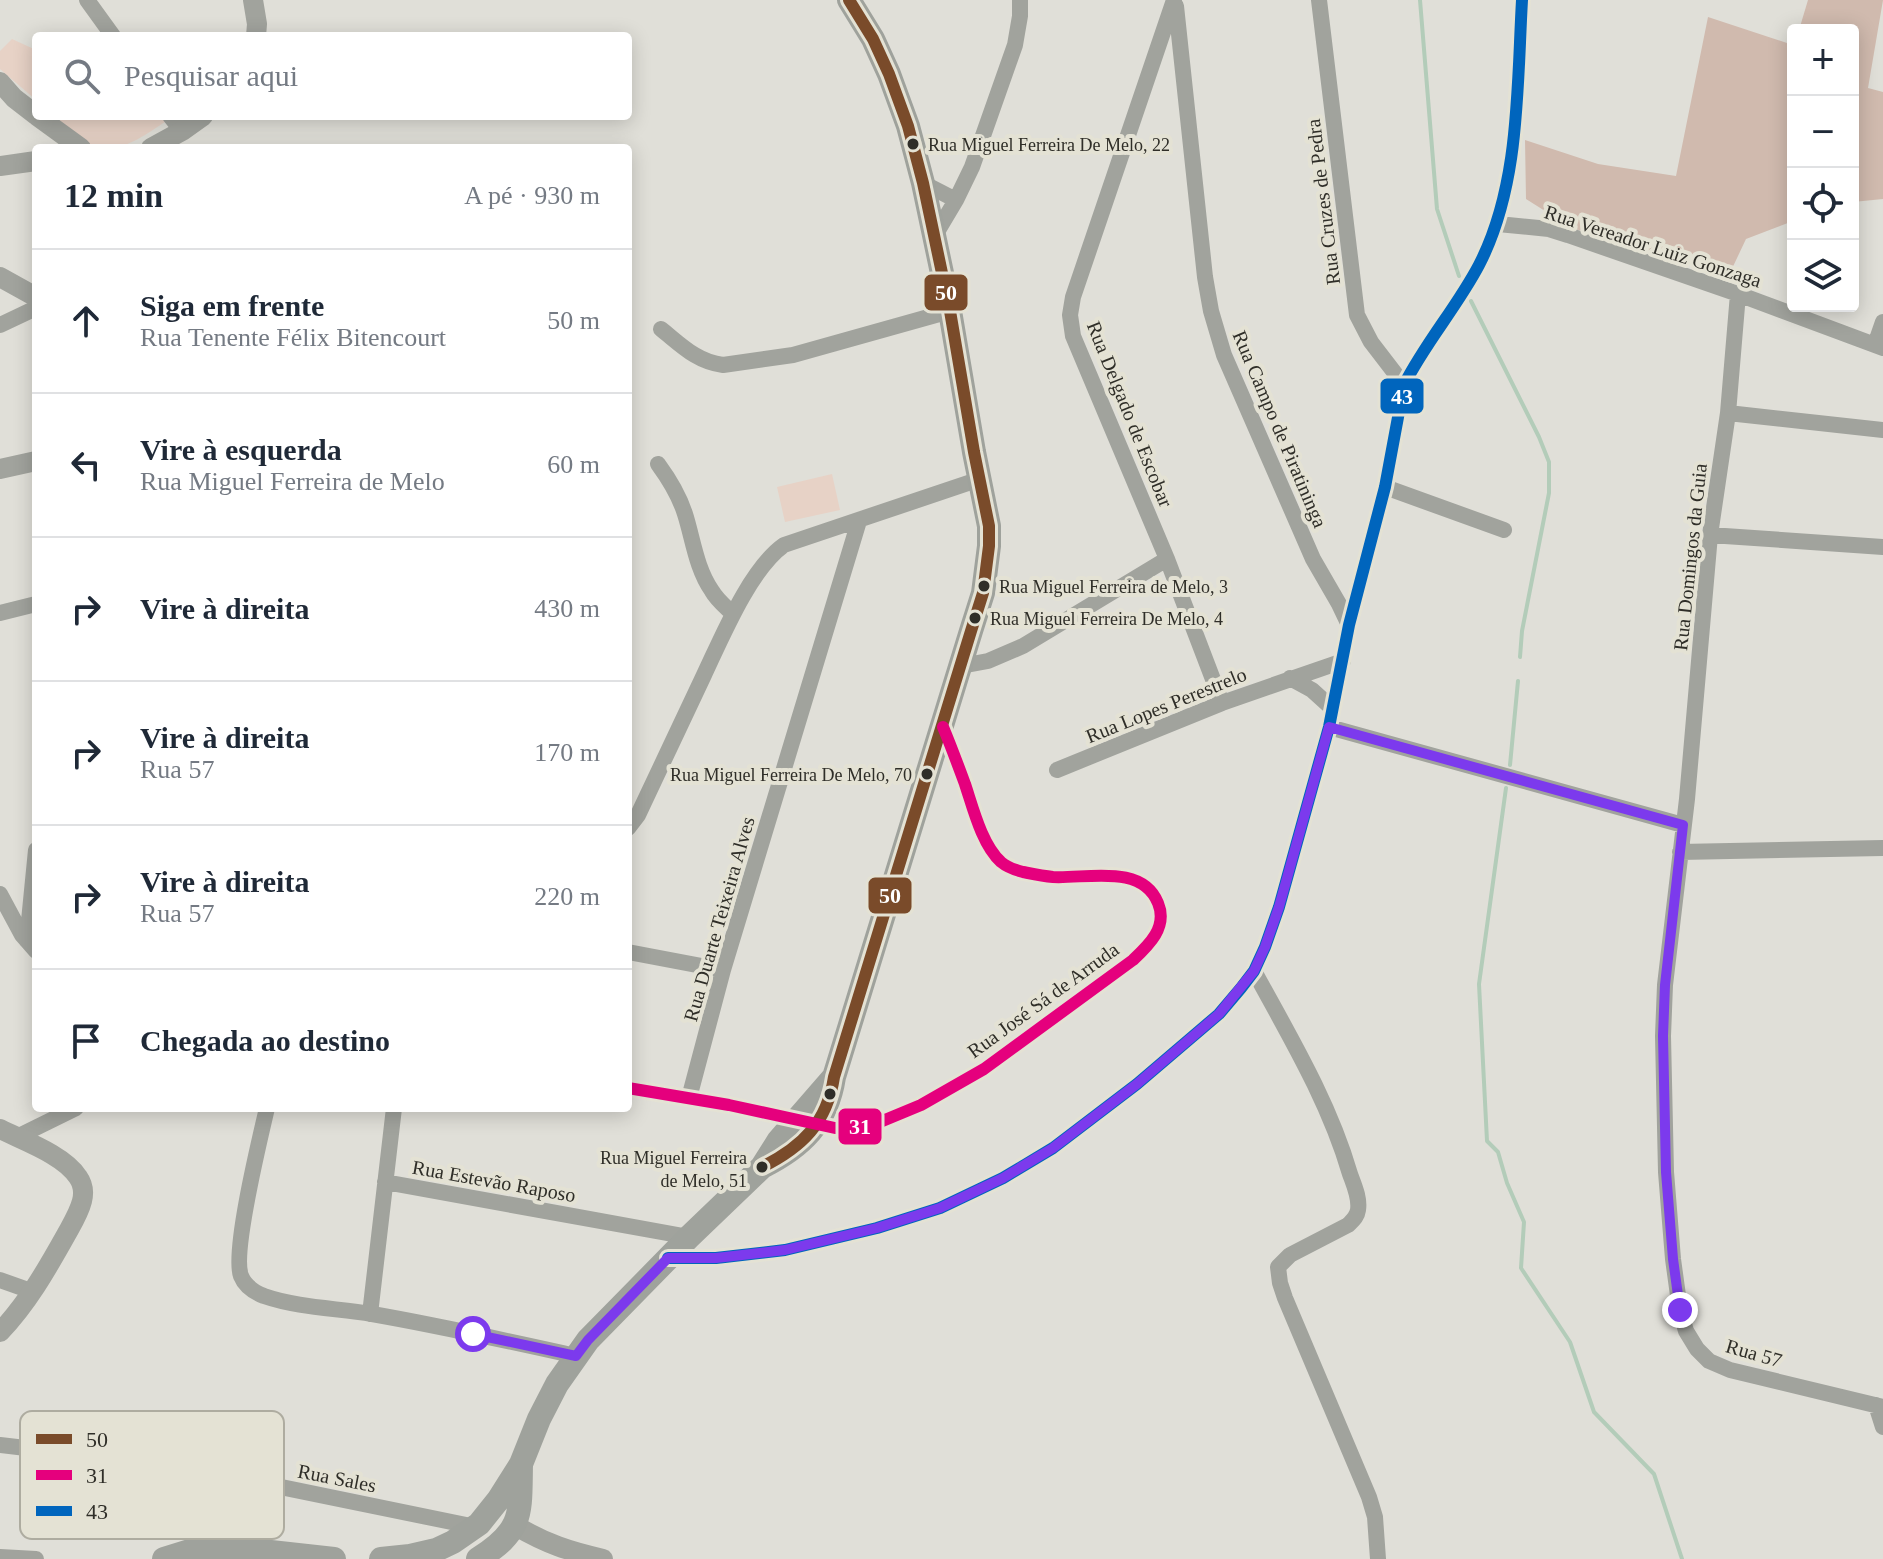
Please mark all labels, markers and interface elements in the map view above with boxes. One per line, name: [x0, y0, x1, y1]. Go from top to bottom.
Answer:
map controls: [1787, 24, 1859, 312]
button: +: [1787, 24, 1859, 96]
search box: [32, 32, 632, 120]
icon: search: [60, 54, 104, 98]
text: Pesquisar aqui: [124, 59, 298, 92]
button: −: [1787, 96, 1859, 168]
street label: Rua Cruzes de Pedra: [1302, 118, 1344, 286]
place label: Rua Miguel Ferreira De Melo, 22: [928, 135, 1170, 155]
marker: Rua Miguel Ferreira De Melo, 22: [905, 136, 921, 152]
button: locate: [1787, 168, 1859, 240]
text: 12 min: [64, 177, 163, 214]
text: A pé · 930 m: [464, 181, 600, 210]
street label: Rua Vereador Luiz Gonzaga: [1541, 201, 1764, 292]
button: layers: [1787, 240, 1859, 312]
line badge: 50: [923, 273, 969, 312]
text: 50: [935, 280, 957, 305]
text: Siga em frente: [140, 289, 324, 322]
icon: ahead: [64, 299, 108, 343]
text: 50 m: [547, 306, 600, 335]
street label: Rua Delgado de Escobar: [1082, 318, 1177, 511]
text: Rua Tenente Félix Bitencourt: [140, 323, 446, 352]
street label: Rua Campo de Piratininga: [1228, 327, 1332, 531]
line badge: 43: [1379, 377, 1425, 415]
text: 43: [1391, 384, 1413, 409]
text: Vire à esquerda: [140, 433, 342, 466]
icon: left: [64, 443, 108, 487]
text: 60 m: [547, 450, 600, 479]
street label: Rua Domingos da Guia: [1669, 462, 1712, 652]
text: Rua Miguel Ferreira de Melo: [140, 467, 445, 496]
place label: Rua Miguel Ferreira de Melo, 3: [999, 577, 1228, 597]
marker: Rua Miguel Ferreira de Melo, 3: [976, 578, 992, 594]
icon: right: [64, 587, 108, 631]
text: Vire à direita: [140, 592, 309, 625]
text: 430 m: [534, 594, 600, 623]
place label: Rua Miguel Ferreira De Melo, 4: [990, 609, 1223, 629]
marker: Rua Miguel Ferreira De Melo, 4: [967, 610, 983, 626]
street label: Rua Lopes Perestrelo: [1083, 663, 1250, 748]
text: Vire à direita: [140, 721, 309, 754]
icon: right: [64, 731, 108, 775]
text: 170 m: [534, 738, 600, 767]
text: Rua 57: [140, 755, 214, 784]
place label: Rua Miguel Ferreira De Melo, 70: [670, 765, 912, 785]
marker: Rua Miguel Ferreira De Melo, 70: [919, 766, 935, 782]
street label: Rua Duarte Teixeira Alves: [679, 814, 759, 1024]
text: Vire à direita: [140, 865, 309, 898]
icon: right: [64, 875, 108, 919]
line badge: 50: [867, 876, 913, 915]
text: 220 m: [534, 882, 600, 911]
text: 50: [879, 883, 901, 908]
text: Rua 57: [140, 899, 214, 928]
street label: Rua José Sá de Arruda: [963, 938, 1123, 1062]
icon: arrive: [64, 1019, 108, 1063]
text: Chegada ao destino: [140, 1024, 390, 1057]
unlabelled marker: [822, 1086, 838, 1102]
line badge: 31: [837, 1107, 883, 1146]
text: 31: [849, 1114, 871, 1139]
place label: Rua Miguel Ferreira de Melo, 51: [600, 1148, 747, 1191]
street label: Rua Estevão Raposo: [410, 1156, 577, 1207]
marker: Rua Miguel Ferreira de Melo, 51: [754, 1159, 770, 1175]
route end: [1662, 1292, 1698, 1328]
route start: [455, 1316, 491, 1352]
street label: Rua 57: [1723, 1335, 1785, 1371]
legend: [20, 1411, 284, 1539]
text: 50: [86, 1427, 108, 1452]
street label: Rua Sales: [296, 1460, 378, 1496]
text: 31: [86, 1463, 108, 1488]
text: 43: [86, 1499, 108, 1524]

